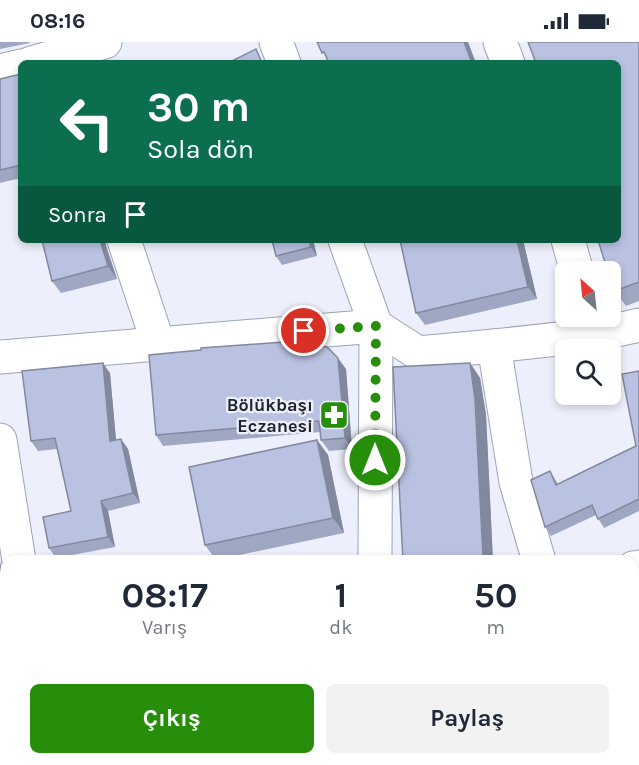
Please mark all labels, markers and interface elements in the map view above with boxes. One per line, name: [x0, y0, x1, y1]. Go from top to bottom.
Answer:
text: 08:16: [30, 8, 85, 34]
text: 30 m: [147, 82, 250, 132]
icon: left: [48, 84, 126, 162]
text: Sola dön: [147, 133, 254, 165]
icon: arrive: [119, 198, 152, 231]
text: Sonra: [48, 202, 107, 228]
north arrow: [555, 261, 621, 327]
map controls: [555, 261, 621, 405]
pin: [278, 305, 329, 356]
icon: arrive: [287, 314, 320, 347]
button: search: [555, 339, 621, 405]
place label: Bölükbaşı Eczanesi: [227, 394, 313, 437]
pharmacy icon: Bölükbaşı Eczanesi: [318, 399, 350, 431]
position arrow: [343, 428, 407, 492]
text: 08:17: [121, 574, 208, 616]
text: 1: [334, 574, 347, 616]
text: 50: [474, 574, 518, 616]
text: Varış: [142, 616, 187, 639]
text: dk: [329, 616, 352, 639]
text: m: [486, 616, 505, 639]
button: Çıkış: [30, 684, 314, 753]
button: Paylaş: [326, 684, 609, 753]

